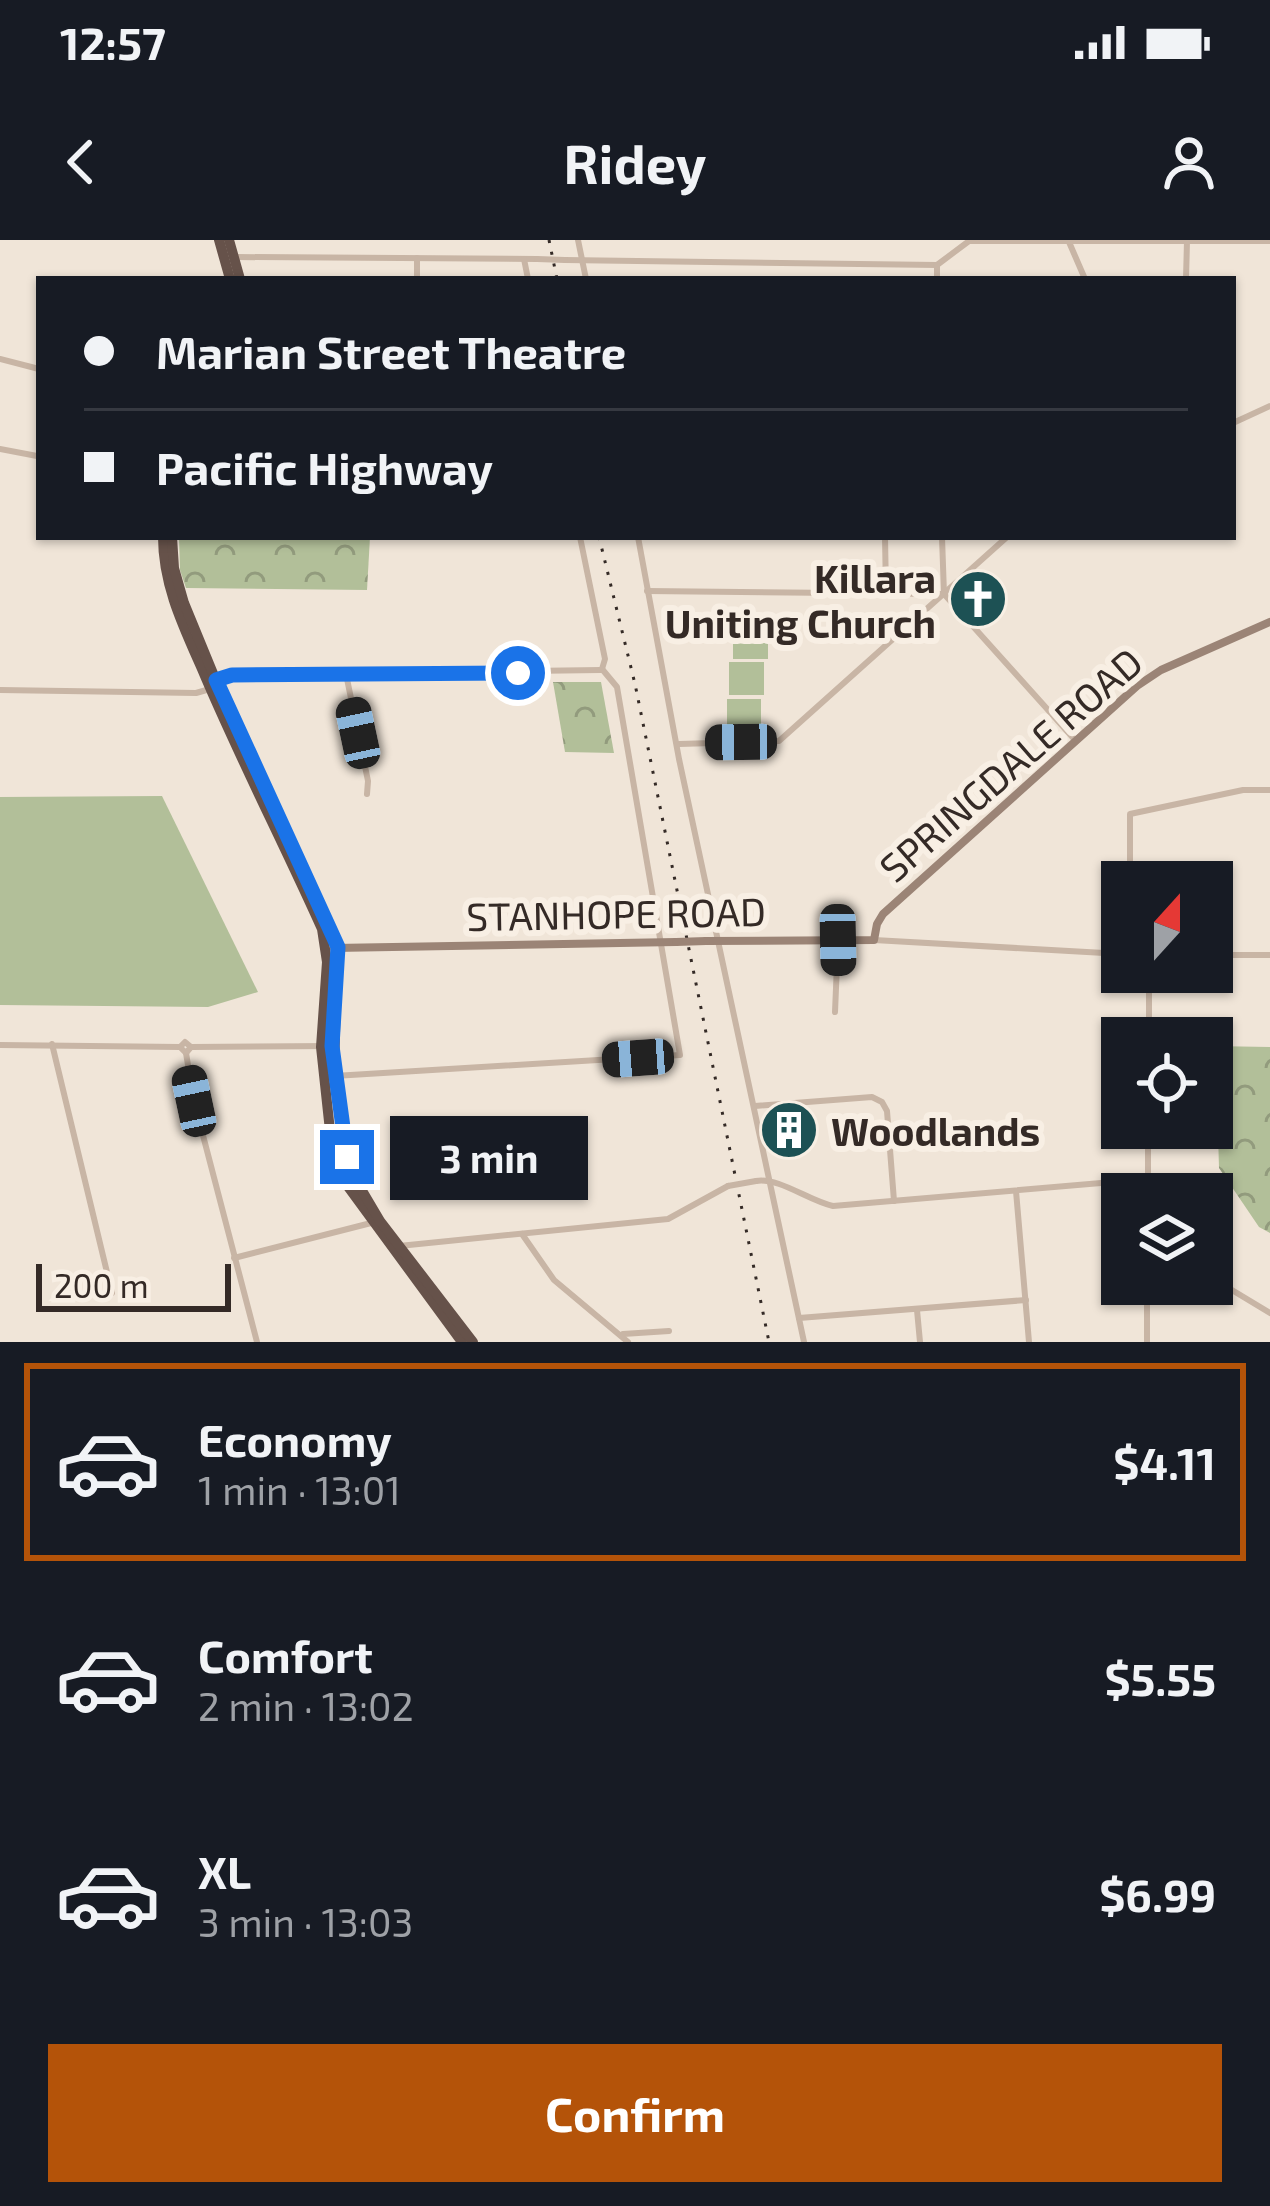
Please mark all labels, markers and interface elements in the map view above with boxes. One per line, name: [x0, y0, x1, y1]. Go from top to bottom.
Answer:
text: 12:57: [60, 15, 166, 69]
icon: back: [48, 129, 114, 195]
icon: person: [1156, 129, 1222, 195]
text: Ridey: [564, 130, 706, 195]
text: Marian Street Theatre: [156, 324, 626, 378]
text: Pacific Highway: [156, 440, 493, 494]
place label: Killara Uniting Church: [665, 554, 936, 646]
church icon: Killara Uniting Church: [947, 568, 1009, 630]
street label: SPRINGDALE ROAD: [869, 637, 1151, 891]
route start: [491, 646, 545, 700]
car: [333, 694, 383, 772]
car: [705, 723, 777, 761]
north arrow: [1101, 861, 1233, 993]
map controls: [1101, 861, 1233, 1305]
street label: STANHOPE ROAD: [466, 887, 766, 939]
car: [819, 904, 857, 976]
button: locate: [1101, 1017, 1233, 1149]
car: [601, 1038, 675, 1078]
car: [169, 1062, 219, 1140]
building icon: Woodlands: [758, 1099, 820, 1161]
place label: Woodlands: [831, 1107, 1040, 1154]
callout: 3 min: [389, 1115, 587, 1199]
route end: [320, 1130, 374, 1184]
text: 3 min: [439, 1134, 539, 1181]
button: layers: [1101, 1173, 1233, 1305]
scale bar: [36, 1258, 231, 1311]
text: 200 m: [54, 1265, 149, 1305]
icon: car: [54, 1408, 162, 1516]
text: Economy: [198, 1412, 392, 1466]
text: $4.11: [1113, 1435, 1216, 1489]
text: 1 min · 13:01: [198, 1466, 401, 1513]
icon: car: [54, 1624, 162, 1732]
text: Comfort: [198, 1628, 373, 1682]
text: $5.55: [1104, 1651, 1216, 1705]
text: 2 min · 13:02: [198, 1682, 414, 1729]
icon: car: [54, 1840, 162, 1948]
text: XL: [198, 1844, 251, 1898]
text: $6.99: [1099, 1867, 1216, 1921]
text: 3 min · 13:03: [198, 1898, 413, 1945]
button: Confirm: [48, 2044, 1222, 2182]

